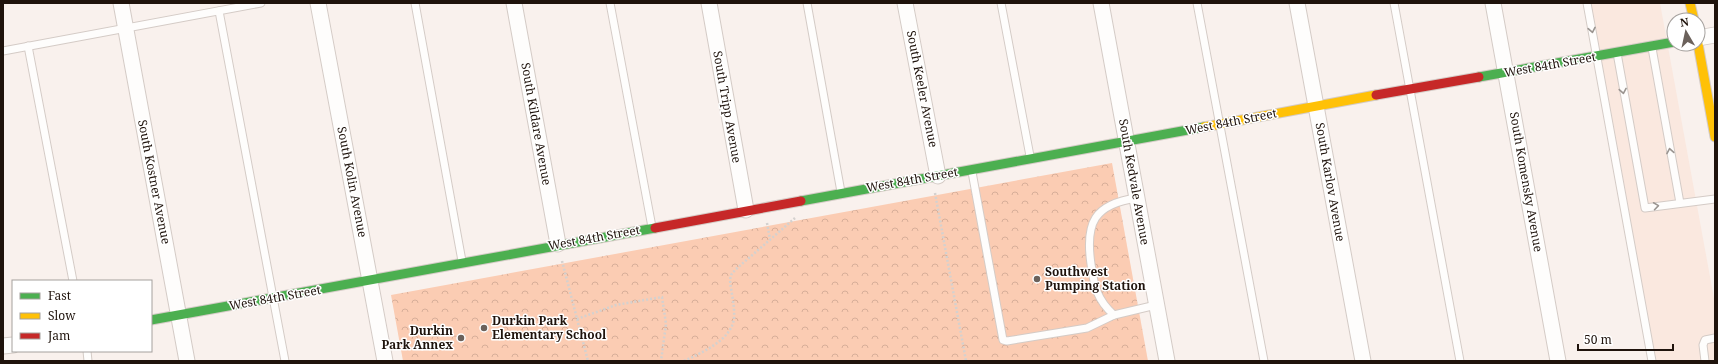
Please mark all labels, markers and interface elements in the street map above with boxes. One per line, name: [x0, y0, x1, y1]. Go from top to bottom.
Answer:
north arrow: [1666, 12, 1706, 52]
text: N: [1679, 13, 1690, 30]
one-way arrow: [1588, 26, 1596, 33]
street label: South Keeler Avenue: [903, 29, 942, 149]
street label: West 84th Street: [1503, 48, 1597, 81]
street label: South Tripp Avenue: [709, 49, 746, 164]
street label: South Kildare Avenue: [517, 61, 556, 187]
one-way arrow: [1619, 88, 1627, 94]
street label: West 84th Street: [1184, 104, 1278, 139]
street label: South Komensky Avenue: [1506, 111, 1547, 253]
street label: South Kedvale Avenue: [1115, 117, 1154, 246]
street label: South Kostner Avenue: [134, 118, 175, 246]
street label: South Karlov Avenue: [1312, 121, 1349, 243]
street label: South Kolin Avenue: [333, 125, 372, 239]
one-way arrow: [1667, 148, 1675, 154]
street label: West 84th Street: [865, 163, 959, 196]
one-way arrow: [1653, 202, 1659, 211]
street label: West 84th Street: [547, 221, 641, 254]
place label: Southwest Pumping Station: [1045, 263, 1146, 294]
marker: Southwest Pumping Station: [1032, 274, 1042, 284]
legend: [12, 280, 152, 352]
street label: West 84th Street: [228, 281, 322, 314]
text: Fast: [48, 287, 71, 304]
text: Slow: [48, 307, 76, 324]
place label: Durkin Park Elementary School: [492, 312, 607, 343]
place label: Durkin Park Annex: [381, 322, 453, 353]
marker: Durkin Park Elementary School: [479, 323, 489, 333]
scale bar: [1578, 326, 1673, 352]
text: Jam: [47, 327, 70, 344]
text: 50 m: [1584, 331, 1612, 348]
marker: Durkin Park Annex: [456, 333, 466, 343]

